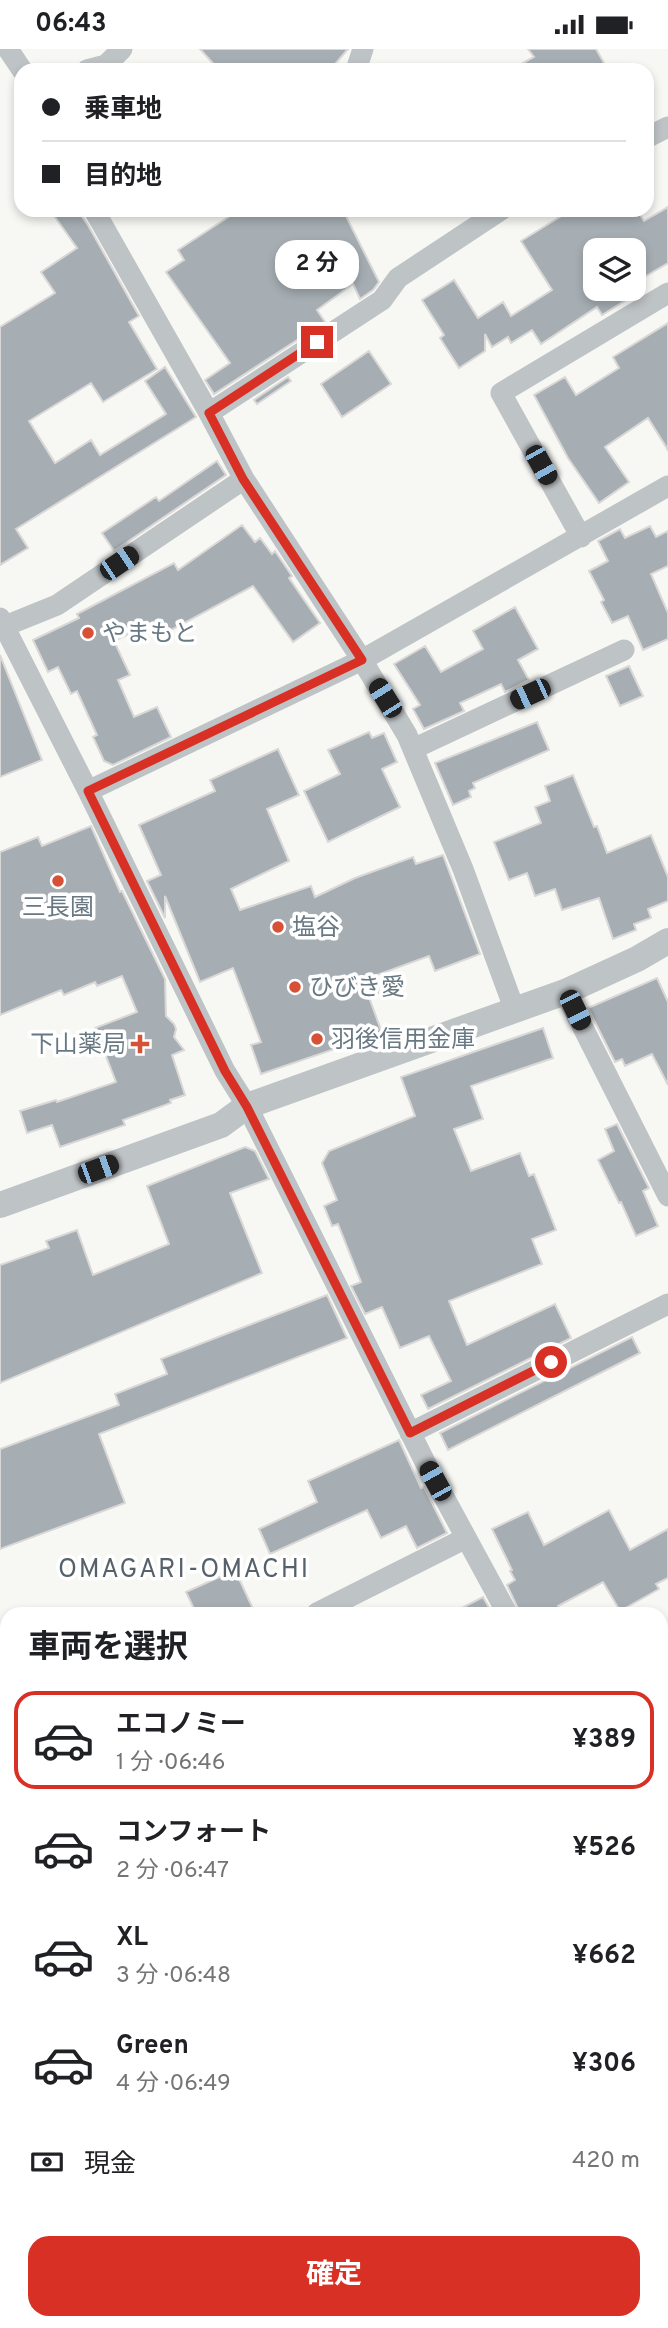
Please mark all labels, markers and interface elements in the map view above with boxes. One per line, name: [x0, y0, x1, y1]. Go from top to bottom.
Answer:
text: 06:43: [35, 8, 107, 41]
text: 乗車地: [84, 94, 162, 127]
text: 目的地: [84, 161, 162, 194]
map controls: [583, 238, 646, 301]
button: layers: [583, 238, 646, 301]
callout: 2 分: [275, 240, 359, 289]
text: 2 分: [296, 250, 338, 279]
route end: [301, 326, 333, 358]
car: [522, 442, 561, 488]
car: [96, 543, 143, 583]
place label: やまもと: [102, 620, 198, 650]
marker: やまもと: [80, 625, 96, 641]
car: [365, 675, 406, 721]
car: [507, 676, 554, 712]
marker: 三長園: [50, 873, 66, 889]
place label: 三長園: [22, 894, 94, 924]
place label: 塩谷: [292, 914, 340, 944]
marker: 塩谷: [270, 919, 286, 935]
place label: ひびき愛: [309, 974, 405, 1004]
marker: ひびき愛: [287, 979, 303, 995]
car: [557, 987, 594, 1033]
place label: 羽後信用金庫: [331, 1026, 475, 1056]
place label: 下山薬局: [30, 1031, 126, 1061]
marker: 羽後信用金庫: [309, 1031, 325, 1047]
marker: 下山薬局: [132, 1036, 148, 1052]
car: [75, 1152, 122, 1186]
route start: [535, 1346, 567, 1378]
car: [416, 1458, 455, 1504]
district label: OMAGARI-OMACHI: [58, 1554, 310, 1587]
text: 車両を選択: [28, 1629, 188, 1669]
icon: car: [32, 1709, 95, 1772]
text: エコノミー: [116, 1709, 246, 1742]
text: ¥389: [572, 1724, 636, 1757]
text: 1 分 · 06:46: [116, 1749, 225, 1778]
icon: car: [32, 1817, 95, 1880]
text: コンフォート: [116, 1817, 271, 1850]
text: ¥526: [572, 1832, 636, 1865]
text: 2 分 · 06:47: [116, 1857, 229, 1886]
text: XL: [116, 1922, 148, 1955]
icon: car: [32, 1925, 95, 1988]
text: ¥662: [572, 1940, 636, 1973]
text: 3 分 · 06:48: [116, 1962, 231, 1991]
text: Green: [116, 2030, 189, 2063]
icon: car: [32, 2033, 95, 2096]
text: ¥306: [572, 2048, 636, 2081]
text: 4 分 · 06:49: [116, 2070, 231, 2099]
icon: cash: [28, 2143, 66, 2181]
text: 420 m: [572, 2147, 640, 2176]
text: 現金: [84, 2149, 136, 2182]
button: 確定: [28, 2236, 640, 2316]

